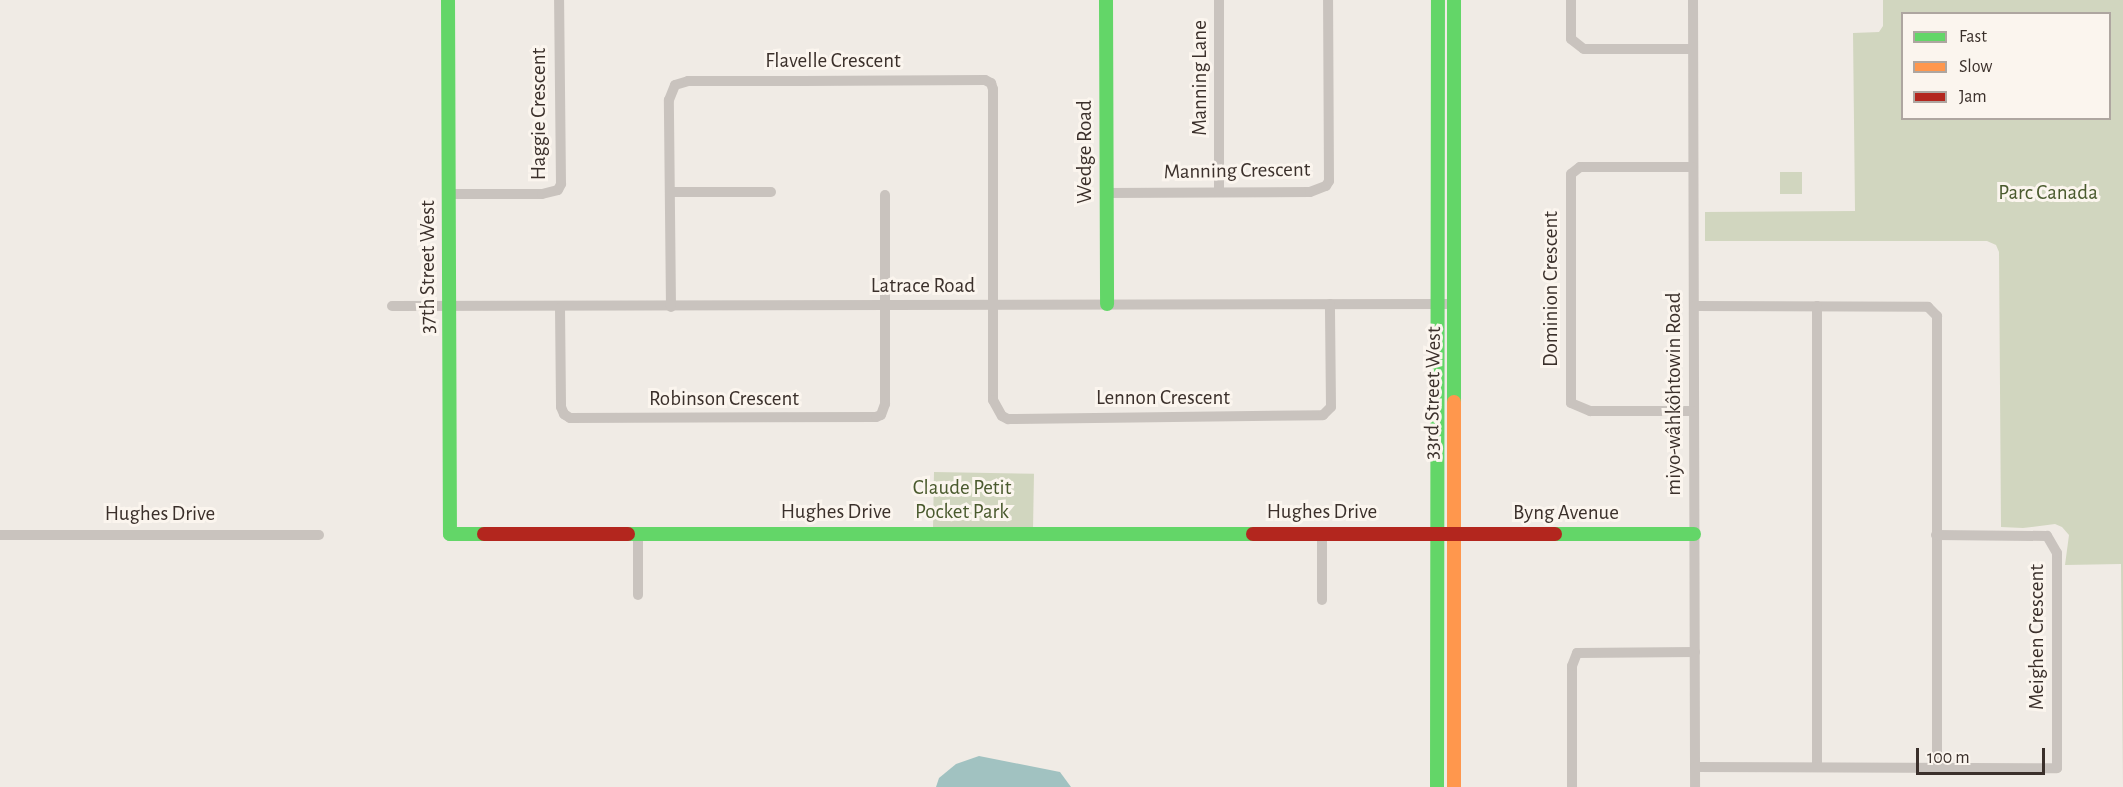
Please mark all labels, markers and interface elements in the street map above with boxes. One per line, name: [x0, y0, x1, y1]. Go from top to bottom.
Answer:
legend: [1901, 12, 2111, 120]
street label: Manning Lane: [1187, 20, 1213, 136]
text: Fast: [1959, 28, 1987, 46]
street label: Haggie Crescent: [526, 48, 552, 180]
street label: Flavelle Crescent: [765, 48, 901, 74]
text: Slow: [1959, 58, 1992, 76]
text: Jam: [1959, 88, 1987, 106]
street label: Wedge Road: [1072, 100, 1098, 204]
street label: Manning Crescent: [1163, 157, 1311, 185]
park label: Parc Canada: [1998, 180, 2098, 206]
street label: 37th Street West: [415, 200, 441, 334]
street label: Dominion Crescent: [1538, 211, 1564, 367]
street label: Latrace Road: [871, 273, 975, 299]
street label: miyo-wâhkôhtowin Road: [1661, 292, 1687, 496]
street label: 33rd Street West: [1419, 326, 1447, 460]
street label: Lennon Crescent: [1096, 385, 1230, 411]
street label: Robinson Crescent: [649, 386, 799, 412]
park label: Claude Petit Pocket Park: [913, 475, 1011, 525]
street label: Hughes Drive: [781, 499, 891, 525]
street label: Hughes Drive: [1267, 499, 1377, 525]
street label: Byng Avenue: [1513, 500, 1619, 526]
street label: Hughes Drive: [105, 501, 215, 527]
street label: Meighen Crescent: [2024, 564, 2050, 710]
scale bar: [1919, 736, 2048, 774]
text: 100 m: [1927, 749, 1970, 767]

